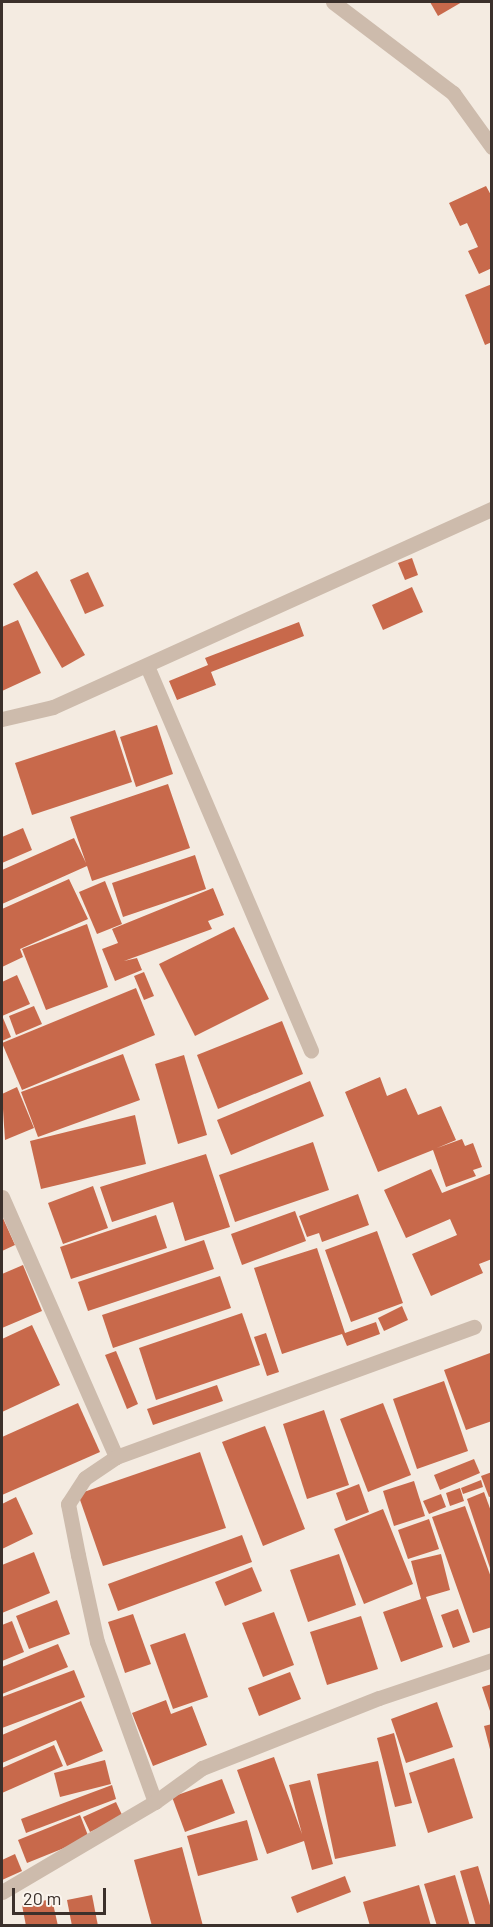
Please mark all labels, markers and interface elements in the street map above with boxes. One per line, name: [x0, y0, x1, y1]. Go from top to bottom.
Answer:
scale bar: [15, 1876, 110, 1914]
text: 20 m: [23, 1887, 61, 1909]

